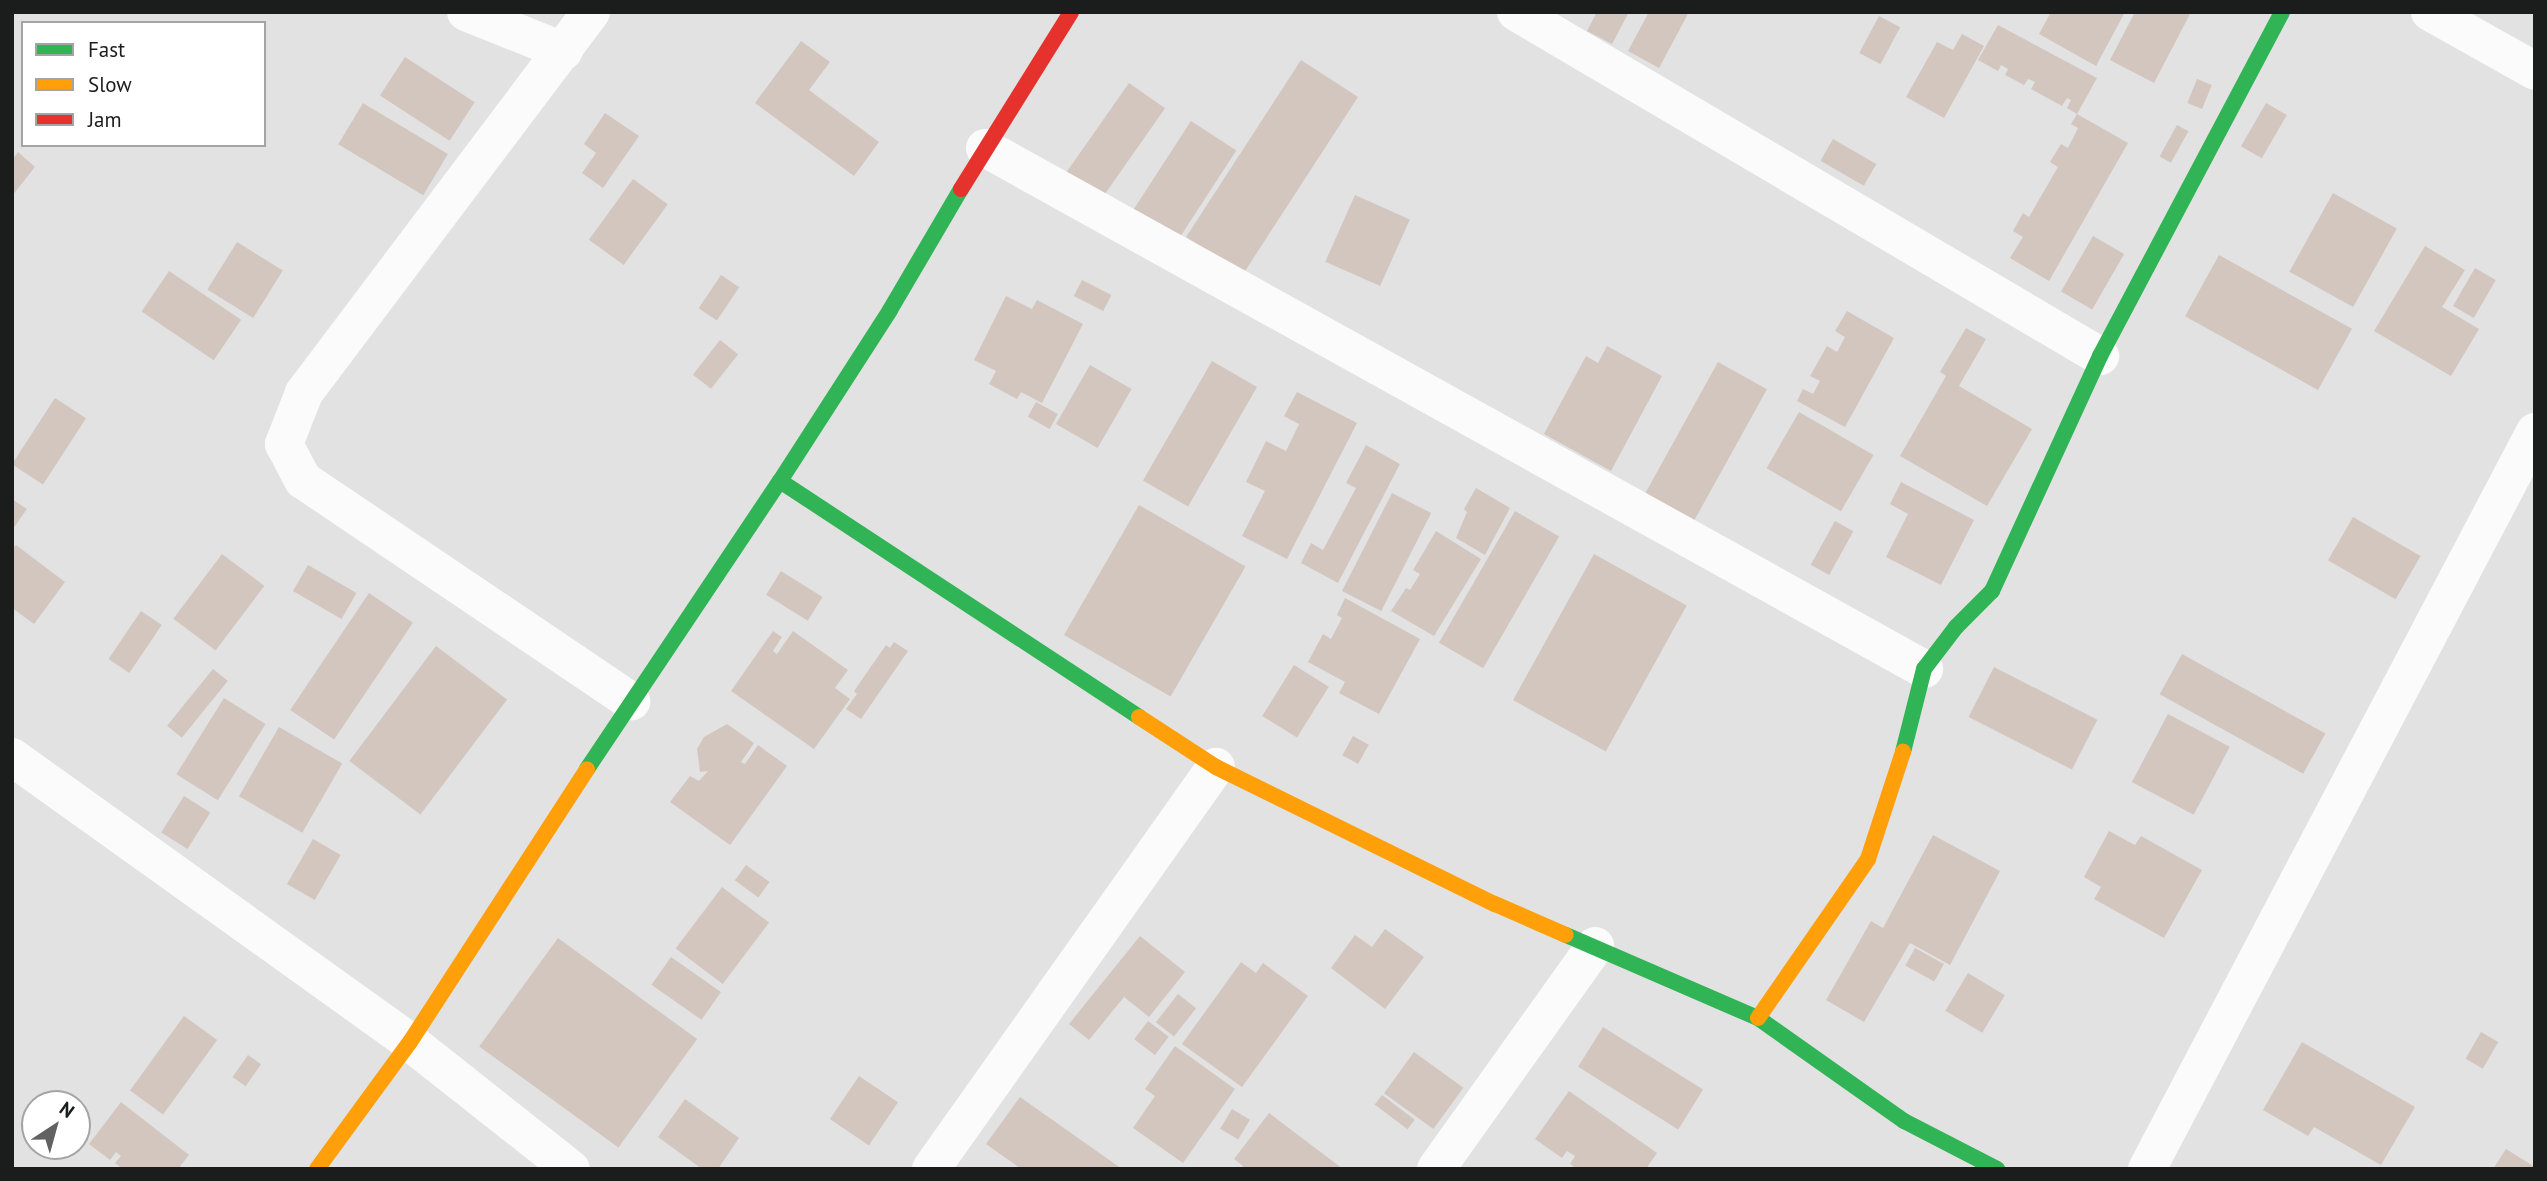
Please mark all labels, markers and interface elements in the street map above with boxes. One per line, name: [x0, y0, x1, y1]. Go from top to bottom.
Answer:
legend: [21, 21, 266, 147]
text: Fast: [88, 36, 125, 63]
text: Slow: [88, 71, 132, 98]
text: Jam: [88, 106, 122, 133]
north arrow: [21, 1090, 91, 1160]
text: N: [55, 1096, 79, 1123]

